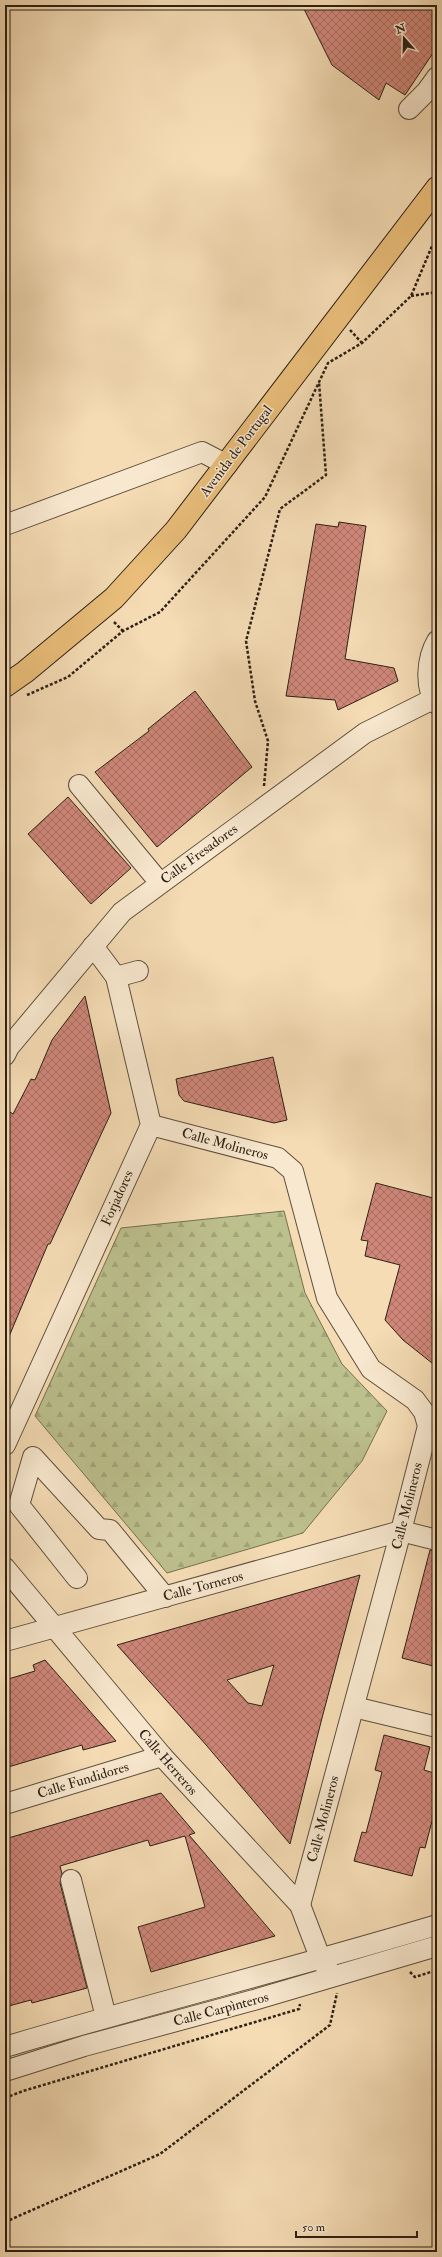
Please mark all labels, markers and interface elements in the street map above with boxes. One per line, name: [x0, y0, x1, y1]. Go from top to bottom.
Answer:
north arrow: [384, 18, 424, 58]
text: N: [393, 21, 409, 37]
street label: Avenida de Portugal: [195, 402, 276, 501]
street label: Calle Fresadores: [157, 820, 241, 888]
street label: Calle Molineros: [180, 1124, 270, 1164]
street label: Forjadores: [97, 1167, 137, 1228]
street label: Calle Molineros: [388, 1461, 426, 1551]
street label: Calle Torneros: [161, 1567, 245, 1605]
street label: Calle Herreros: [135, 1725, 201, 1799]
street label: Calle Fundidores: [35, 1758, 131, 1802]
street label: Calle Molineros: [303, 1774, 343, 1864]
street label: Calle Carpìnteros: [171, 1988, 271, 2031]
scale bar: [296, 2213, 417, 2239]
text: 50 m: [302, 2220, 326, 2235]

